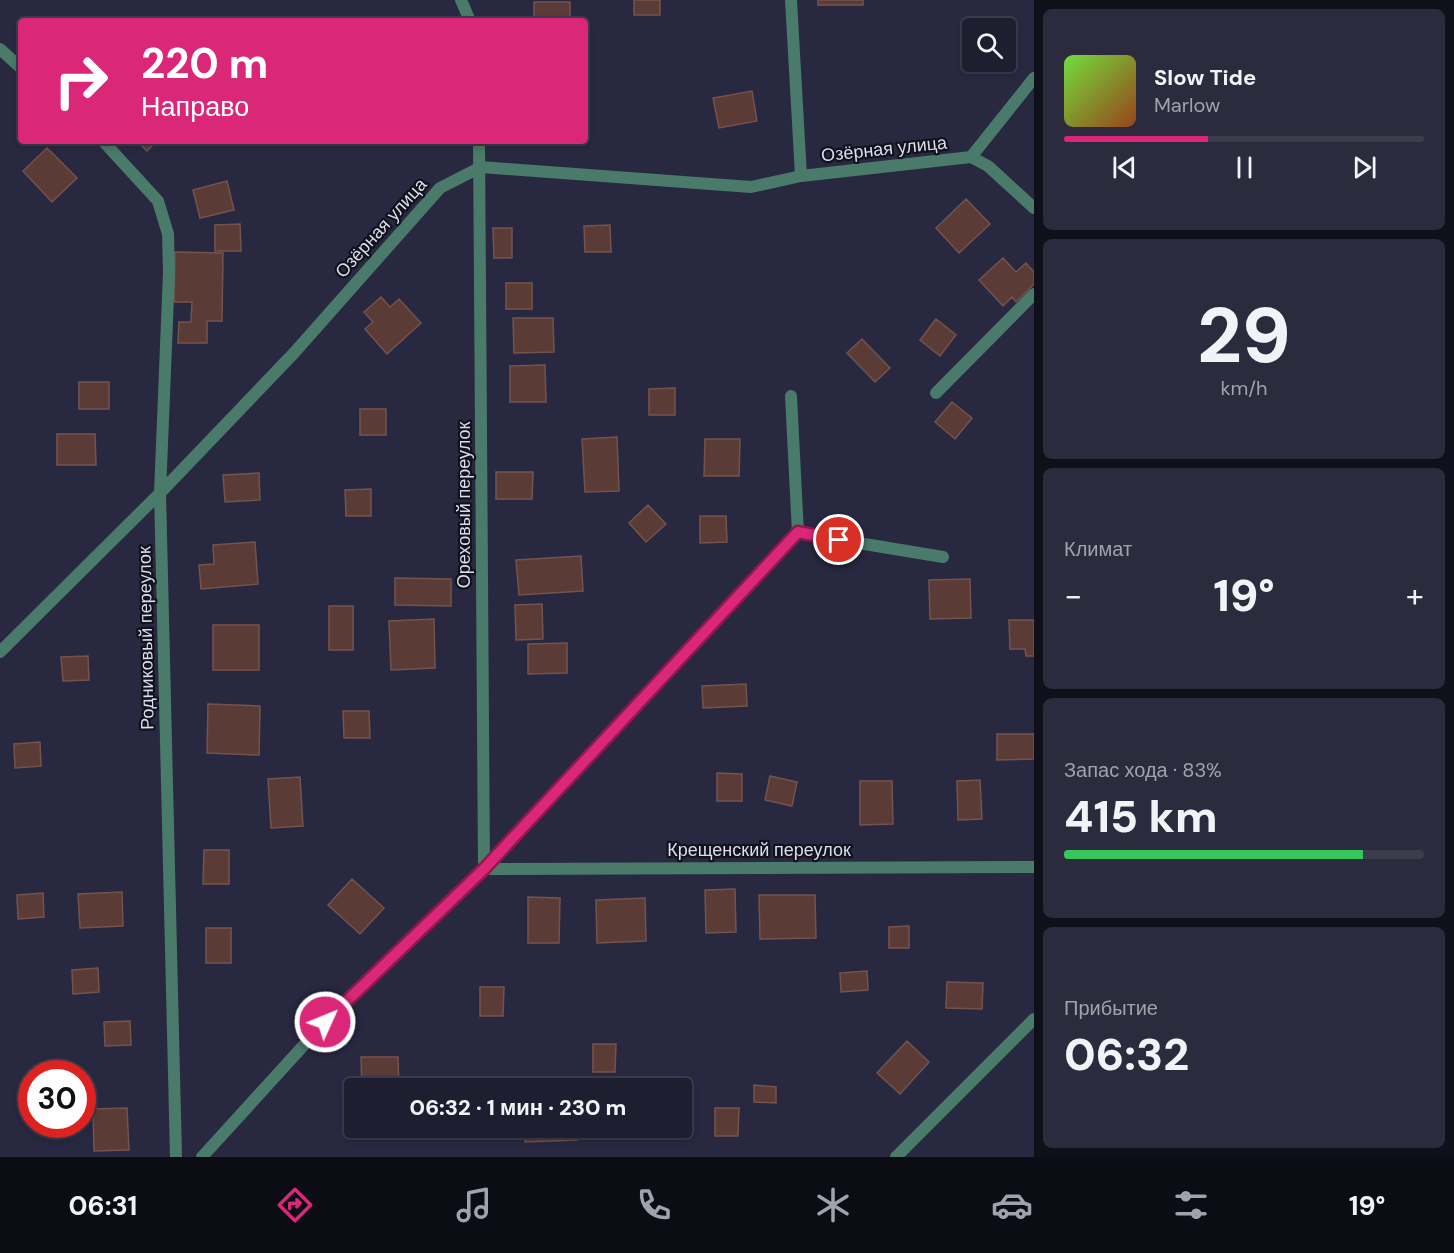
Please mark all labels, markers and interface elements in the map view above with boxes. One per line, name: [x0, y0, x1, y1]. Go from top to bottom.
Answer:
map controls: [962, 18, 1016, 72]
button: search: [962, 18, 1016, 72]
text: 220 m: [141, 36, 268, 91]
icon: right: [42, 42, 120, 120]
text: Slow Tide: [1154, 63, 1256, 92]
text: Направо: [141, 89, 249, 124]
text: Marlow: [1154, 92, 1220, 118]
street label: Озёрная улица: [820, 130, 949, 168]
icon: previous: [1108, 151, 1141, 184]
icon: pause: [1228, 151, 1261, 184]
icon: next: [1348, 151, 1381, 184]
street label: Озёрная улица: [330, 172, 433, 283]
text: 29: [1197, 285, 1291, 386]
text: km/h: [1220, 375, 1268, 401]
street label: Ореховый переулок: [452, 422, 476, 588]
pin: [813, 514, 864, 565]
icon: arrive: [822, 523, 855, 556]
text: Климат: [1064, 536, 1132, 562]
street label: Родниковый переулок: [132, 546, 160, 730]
text: 19°: [1213, 566, 1275, 625]
text: −: [1064, 574, 1082, 617]
text: +: [1406, 574, 1424, 617]
text: Запас хода · 83%: [1064, 757, 1222, 783]
text: 415 km: [1064, 787, 1218, 846]
street label: Крещенский переулок: [667, 838, 851, 862]
position arrow: [293, 990, 357, 1054]
text: Прибытие: [1064, 995, 1158, 1021]
text: 06:32: [1064, 1025, 1189, 1084]
speed limit sign: 30: [18, 1060, 96, 1138]
text: 06:32 · 1 мин · 230 m: [410, 1093, 626, 1122]
icon: directions: [274, 1184, 316, 1226]
icon: music: [453, 1184, 495, 1226]
icon: phone: [633, 1184, 675, 1226]
icon: climate: [812, 1184, 854, 1226]
icon: car: [991, 1184, 1033, 1226]
icon: filters: [1170, 1184, 1212, 1226]
text: 06:31: [69, 1188, 137, 1223]
text: 19°: [1349, 1188, 1385, 1223]

